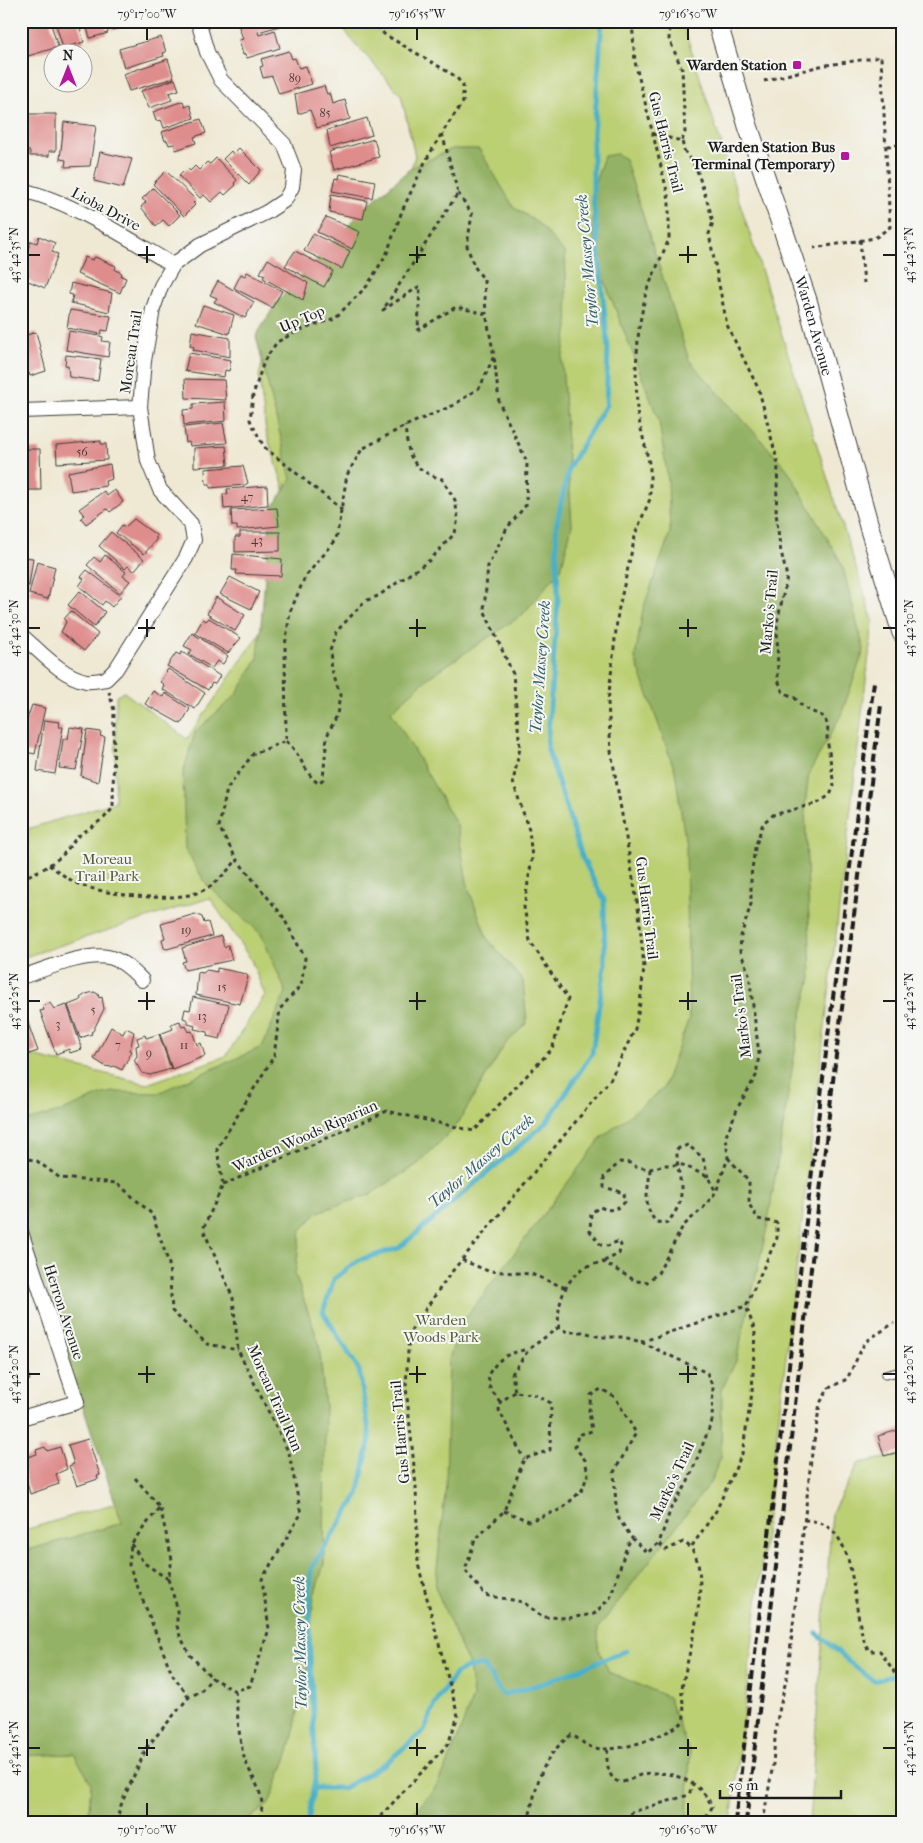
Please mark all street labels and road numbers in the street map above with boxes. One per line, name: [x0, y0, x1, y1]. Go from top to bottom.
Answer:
street label: Gus Harris Trail: [645, 90, 687, 194]
street label: Lioba Drive: [68, 183, 144, 235]
street label: Warden Avenue: [790, 273, 836, 378]
street label: Up Top: [277, 301, 327, 337]
street label: Moreau Trail: [116, 309, 146, 395]
street label: Marko's Trail: [756, 569, 782, 655]
street label: Gus Harris Trail: [632, 855, 662, 961]
street label: Marko's Trail: [727, 973, 755, 1059]
street label: Warden Woods Riparian: [229, 1096, 381, 1177]
street label: Herron Avenue: [40, 1262, 88, 1363]
street label: Moreau Trail Run: [243, 1342, 307, 1455]
street label: Gus Harris Trail: [387, 1380, 413, 1484]
street label: Marko's Trail: [646, 1439, 698, 1523]

